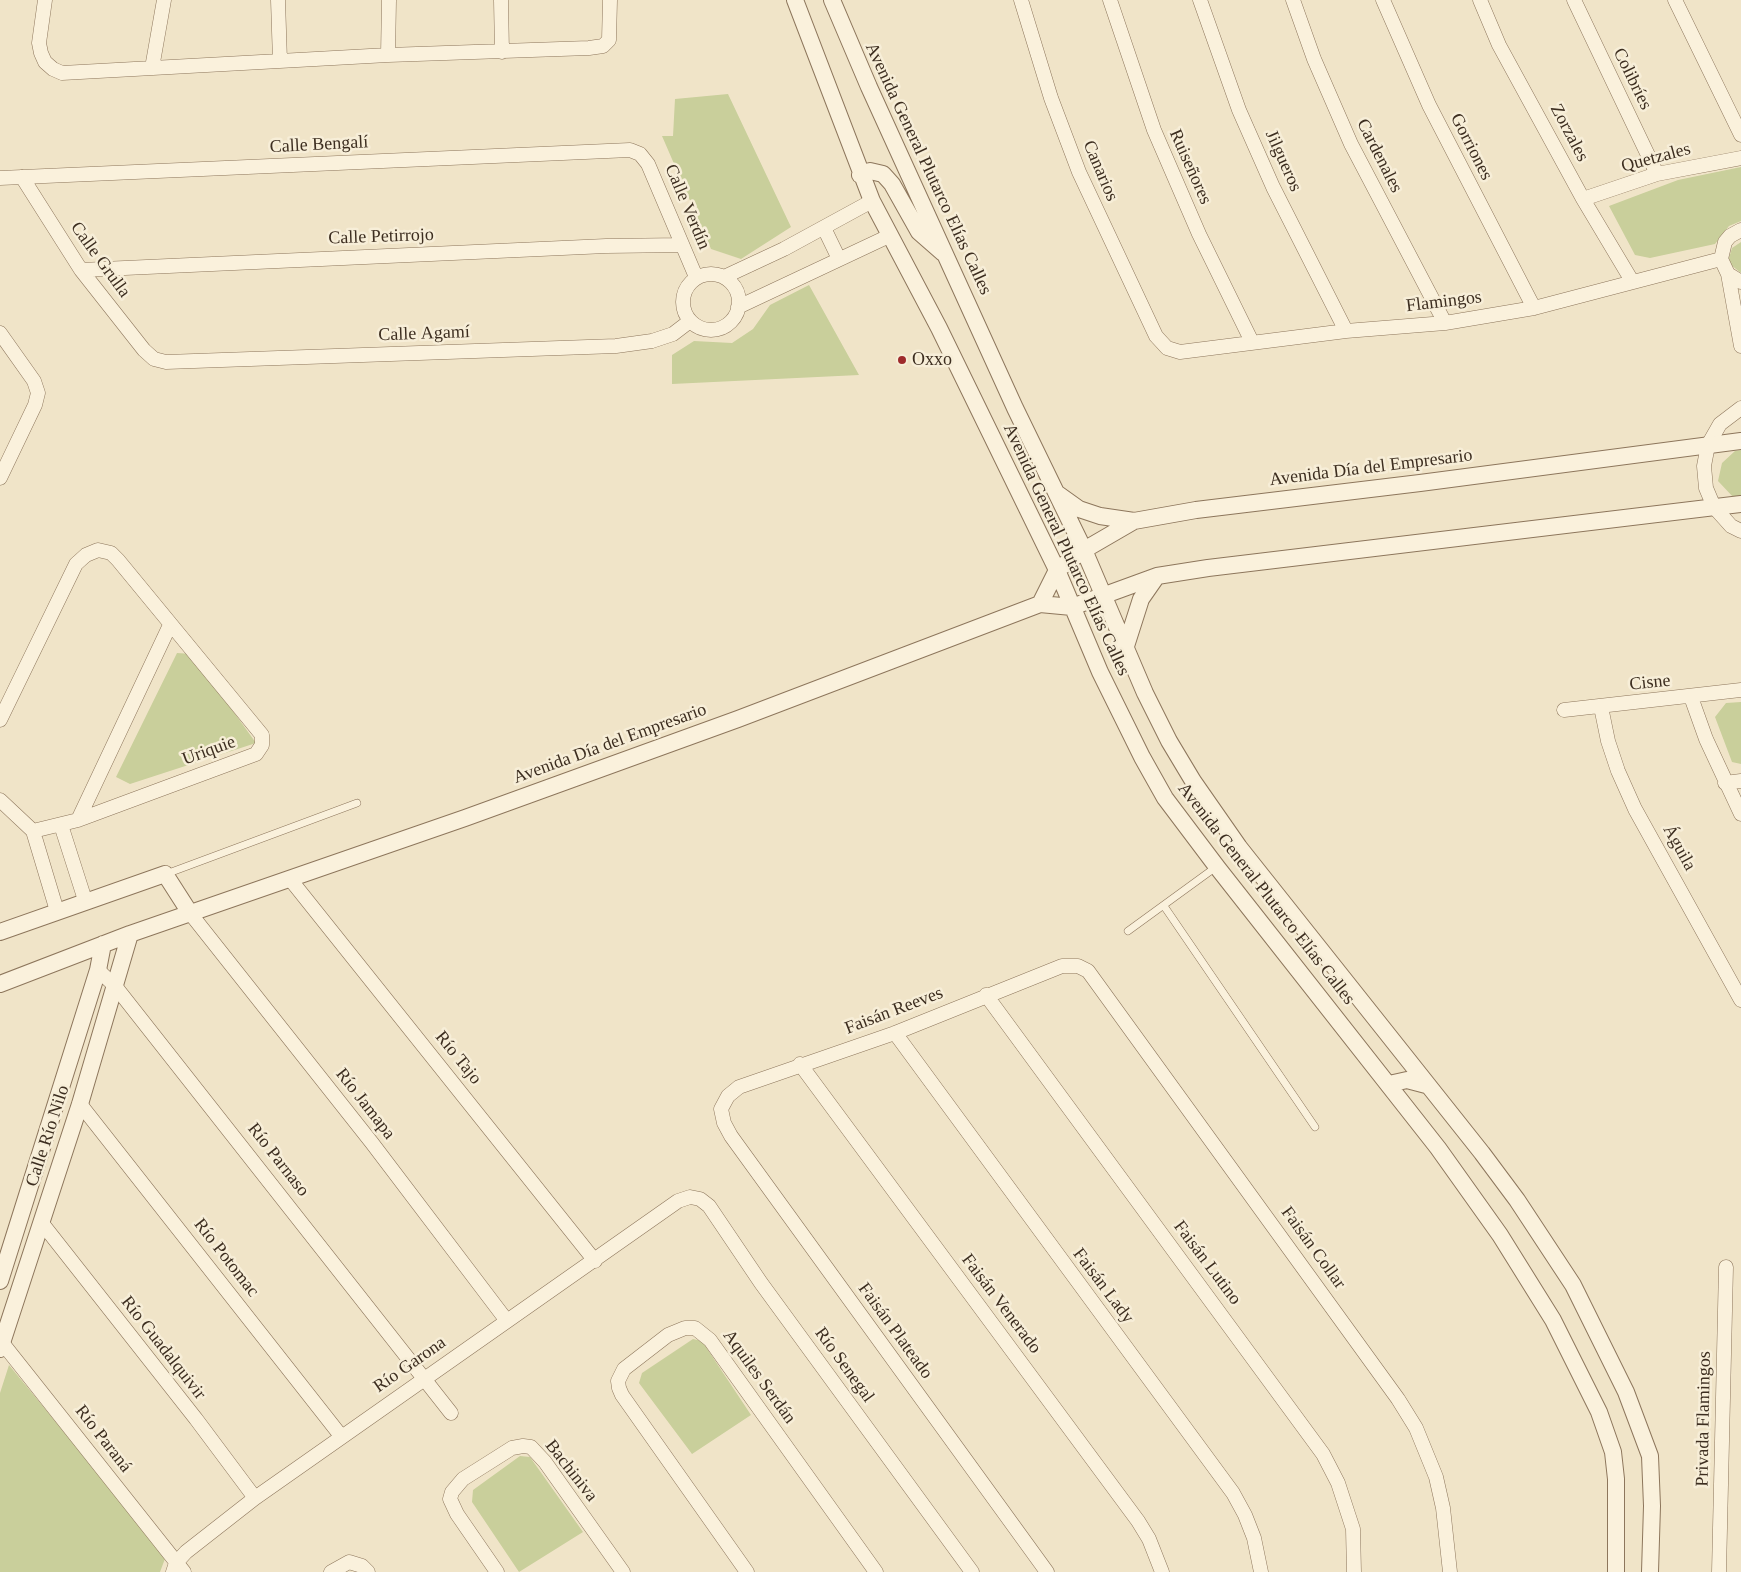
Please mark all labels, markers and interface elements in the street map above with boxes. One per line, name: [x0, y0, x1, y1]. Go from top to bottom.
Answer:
street label: Avenida General Plutarco Elías Calles: [860, 40, 996, 298]
street label: Colibríes: [1608, 45, 1656, 113]
street label: Zorzales: [1545, 101, 1593, 165]
street label: Gorriones: [1445, 110, 1497, 184]
street label: Cardenales: [1351, 115, 1407, 197]
street label: Ruiseñores: [1164, 126, 1216, 208]
street label: Jilgueros: [1260, 127, 1306, 195]
street label: Calle Bengalí: [269, 132, 369, 158]
street label: Canarios: [1078, 137, 1122, 205]
street label: Quetzales: [1619, 138, 1693, 178]
street label: Calle Verdín: [659, 161, 715, 253]
street label: Calle Grulla: [65, 218, 135, 302]
street label: Calle Petirrojo: [328, 224, 434, 250]
street label: Flamingos: [1405, 287, 1483, 317]
street label: Calle Agamí: [378, 322, 470, 346]
place label: Oxxo: [912, 349, 952, 371]
marker: Oxxo: [896, 354, 908, 366]
street label: Avenida General Plutarco Elías Calles: [998, 421, 1134, 679]
street label: Avenida Día del Empresario: [1268, 445, 1474, 491]
street label: Cisne: [1628, 670, 1672, 696]
street label: Avenida Día del Empresario: [510, 699, 710, 789]
street label: Uriquie: [179, 731, 239, 771]
street label: Avenida General Plutarco Elías Calles: [1173, 779, 1359, 1009]
street label: Águila: [1658, 821, 1700, 875]
street label: Faisán Reeves: [842, 982, 946, 1040]
street label: Río Tajo: [430, 1027, 486, 1089]
street label: Río Jamapa: [330, 1064, 400, 1144]
street label: Calle Río Nilo: [22, 1083, 74, 1189]
street label: Río Parnaso: [243, 1119, 313, 1201]
street label: Faisán Collar: [1276, 1203, 1350, 1293]
street label: Río Potomac: [189, 1215, 263, 1301]
street label: Faisán Lutino: [1168, 1217, 1246, 1309]
street label: Faisán Lady: [1068, 1244, 1138, 1328]
street label: Faisán Venerado: [956, 1250, 1046, 1358]
street label: Faisán Plateado: [853, 1279, 937, 1383]
street label: Río Guadalquivir: [116, 1292, 210, 1404]
street label: Río Senegal: [810, 1323, 878, 1407]
street label: Aquiles Serdán: [718, 1326, 800, 1428]
street label: Río Garona: [370, 1332, 450, 1398]
street label: Privada Flamingos: [1692, 1351, 1716, 1487]
street label: Río Paraná: [70, 1401, 136, 1477]
street label: Bachiniva: [540, 1436, 602, 1506]

